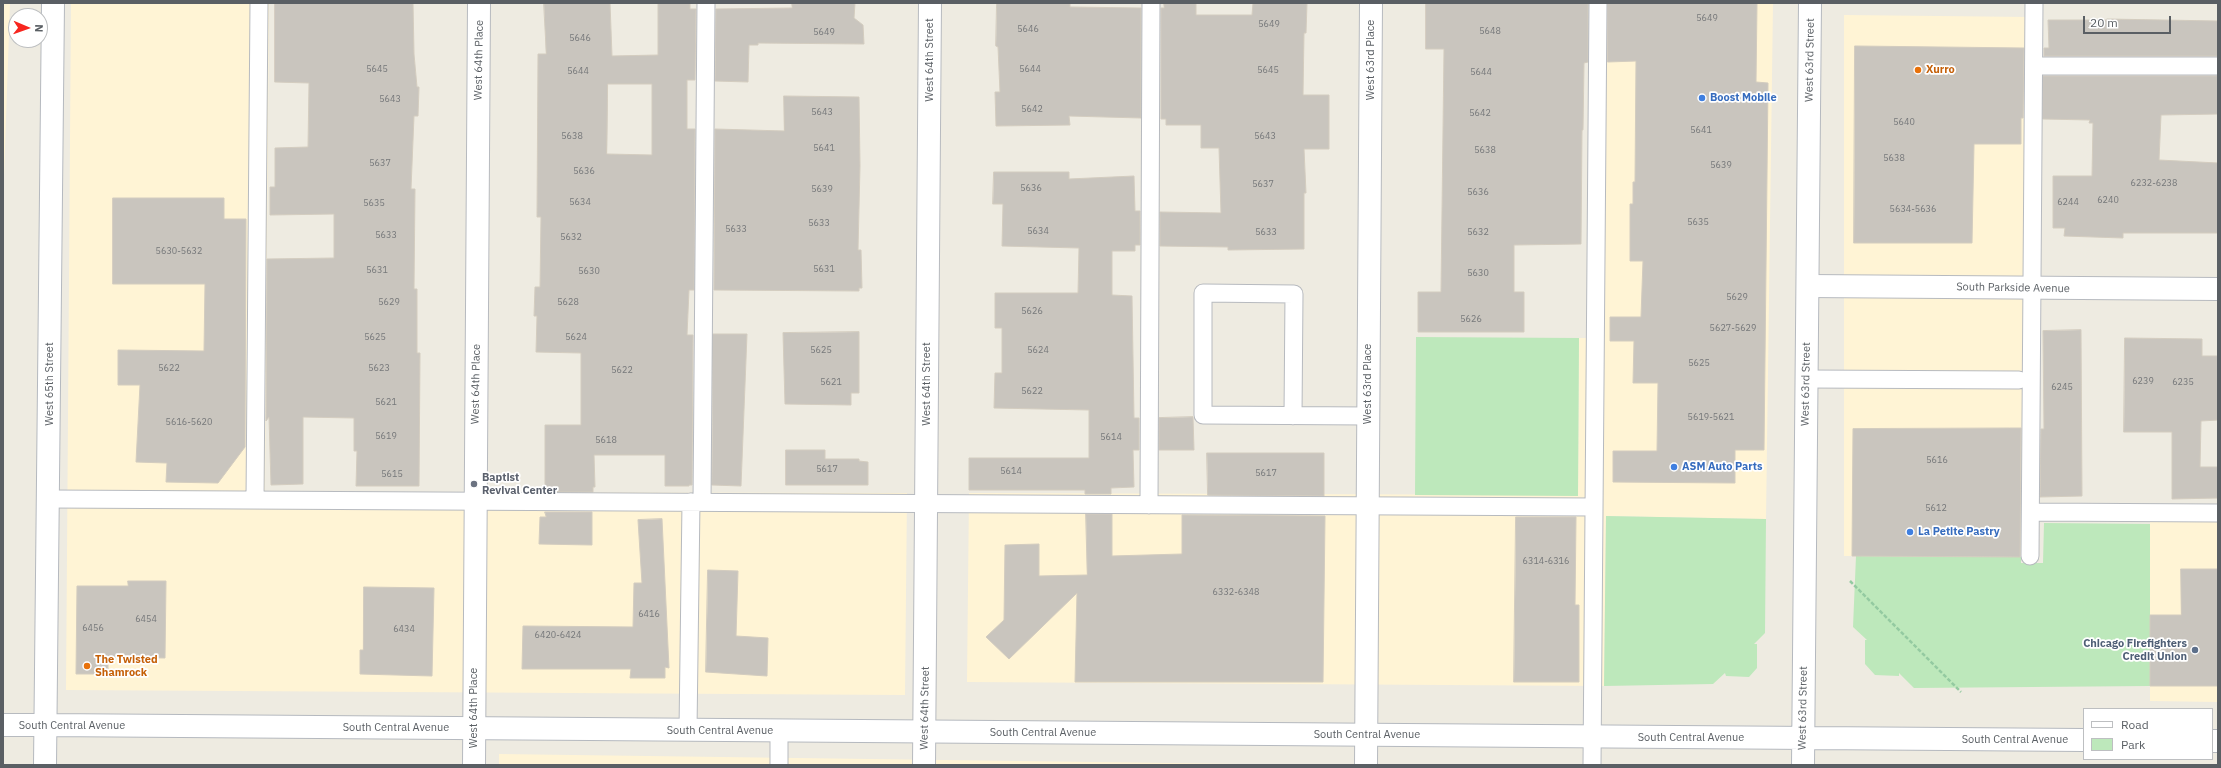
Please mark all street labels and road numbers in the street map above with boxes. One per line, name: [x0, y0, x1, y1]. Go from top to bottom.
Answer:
street label: West 64th Street: [923, 18, 937, 102]
street label: West 63rd Street: [1803, 18, 1817, 102]
street label: West 64th Place: [472, 20, 486, 100]
street label: West 63rd Place: [1364, 20, 1378, 100]
street label: South Parkside Avenue: [1956, 280, 2070, 296]
street label: West 65th Street: [43, 342, 57, 426]
street label: West 64th Street: [920, 342, 934, 426]
street label: West 63rd Street: [1799, 342, 1813, 426]
street label: West 64th Place: [469, 344, 483, 424]
street label: West 63rd Place: [1361, 344, 1375, 424]
street label: West 64th Street: [918, 666, 932, 750]
street label: West 63rd Street: [1796, 666, 1810, 750]
street label: West 64th Place: [467, 668, 481, 748]
street label: South Central Avenue: [19, 719, 125, 733]
street label: South Central Avenue: [343, 721, 449, 735]
street label: South Central Avenue: [667, 724, 773, 738]
street label: South Central Avenue: [990, 726, 1096, 740]
street label: South Central Avenue: [1314, 728, 1420, 742]
street label: South Central Avenue: [1638, 731, 1744, 745]
street label: South Central Avenue: [1962, 733, 2068, 747]

